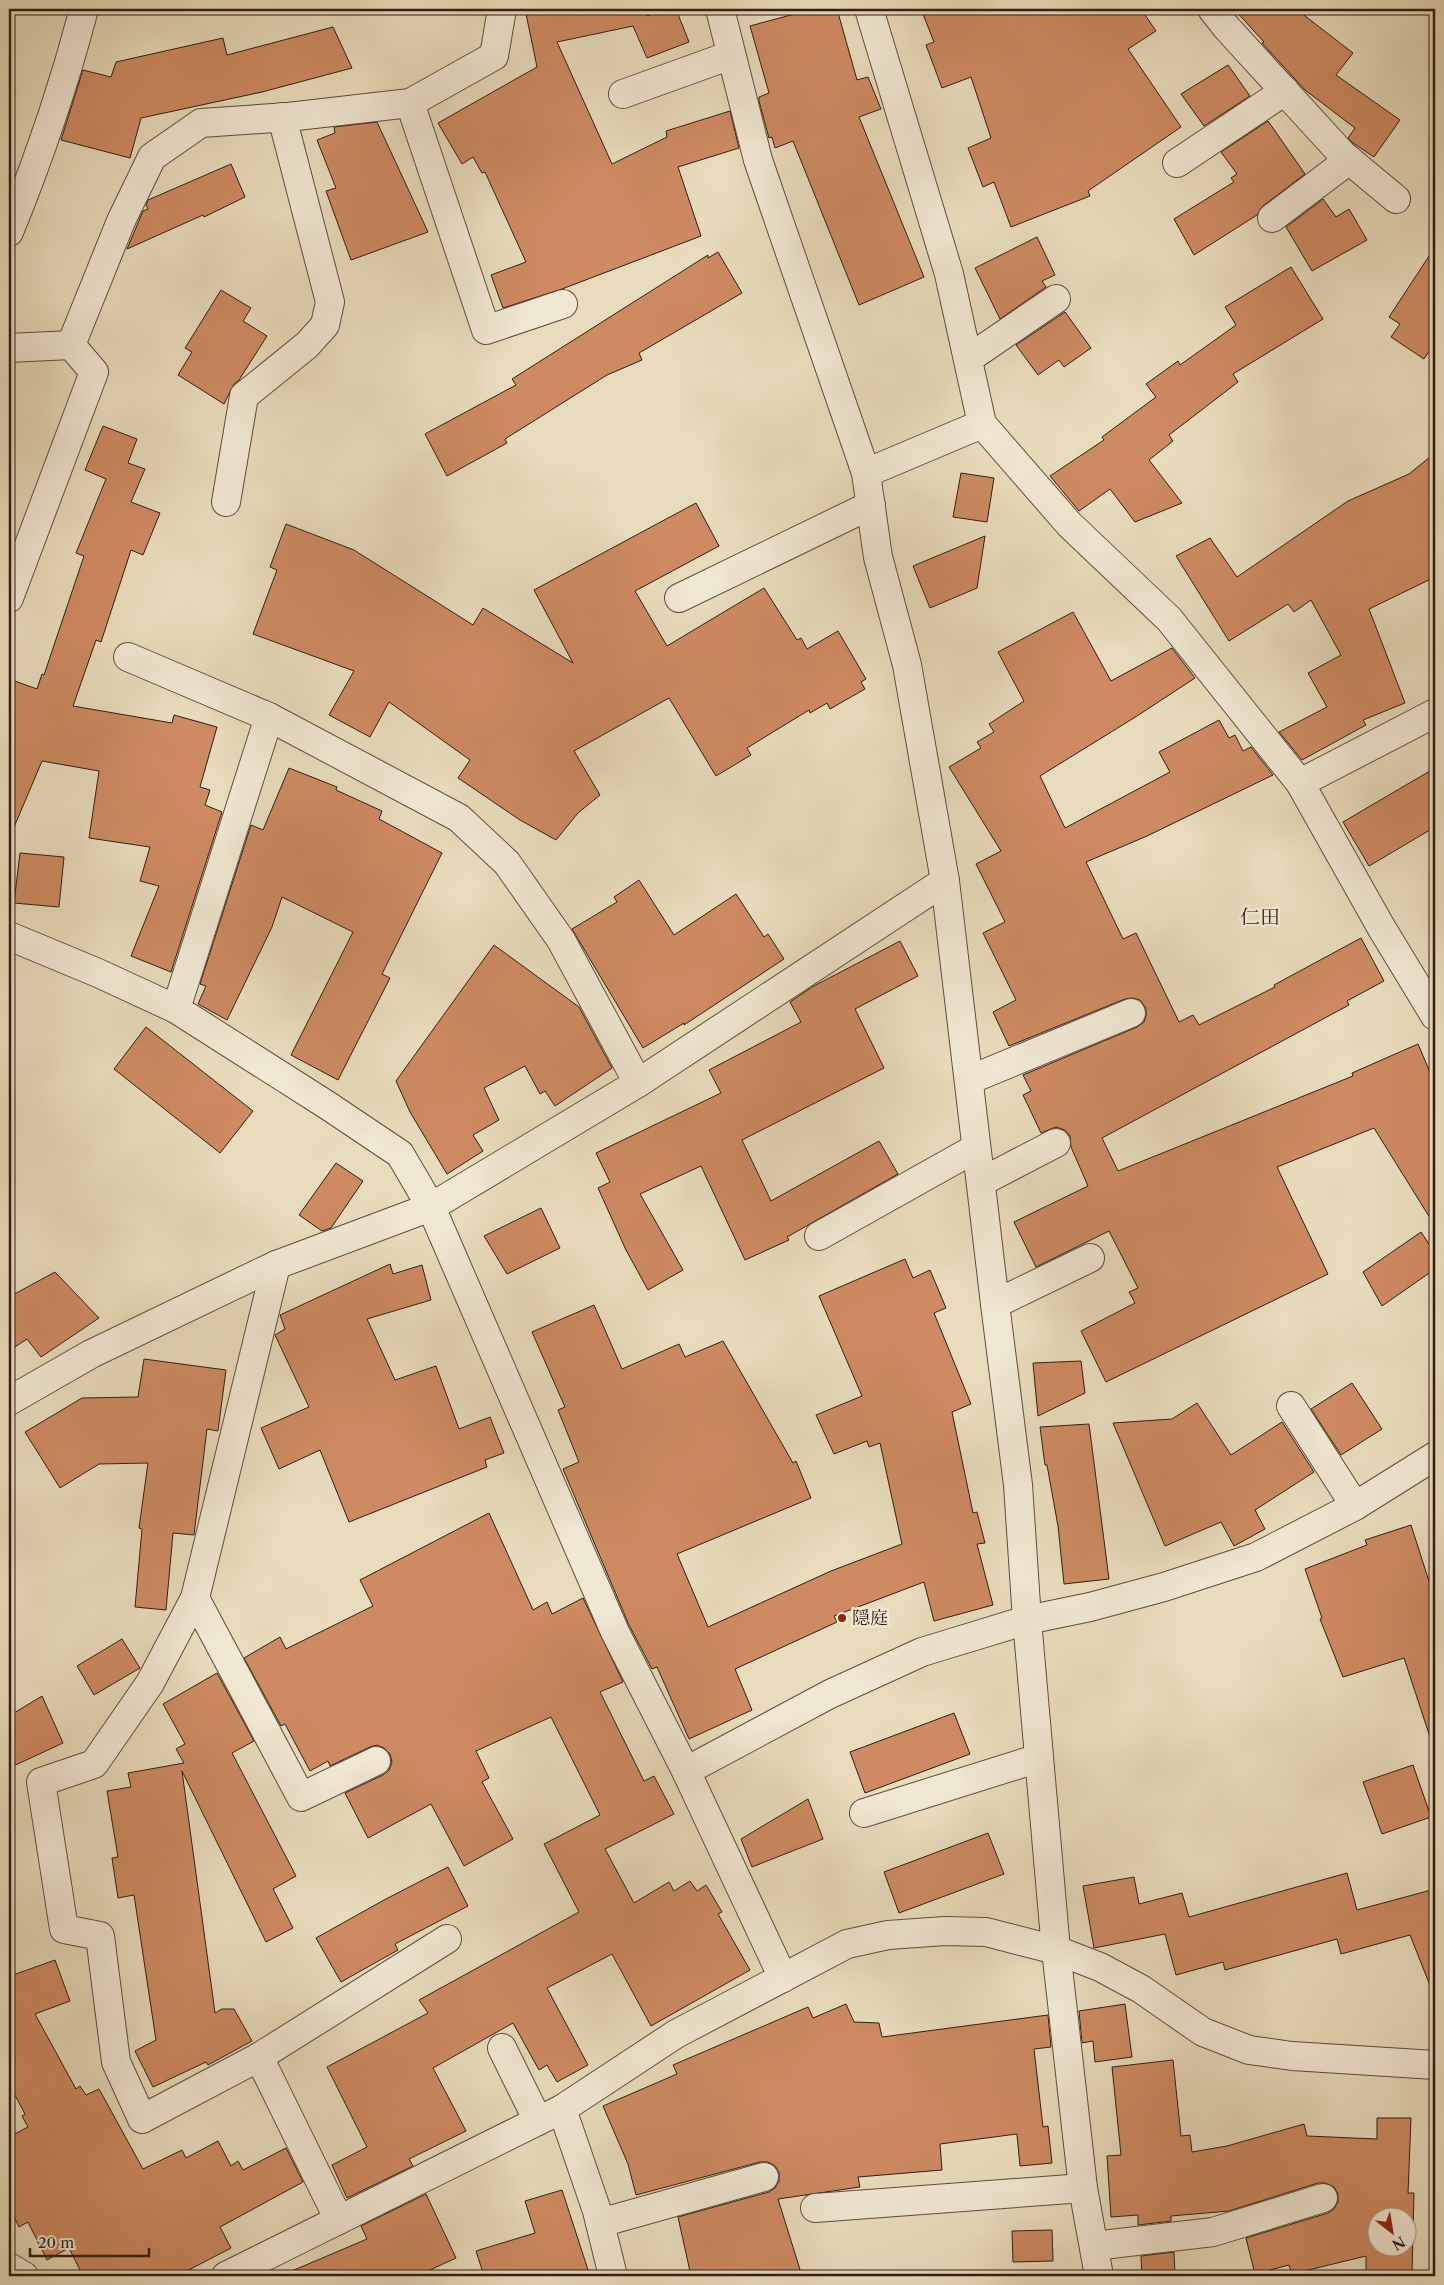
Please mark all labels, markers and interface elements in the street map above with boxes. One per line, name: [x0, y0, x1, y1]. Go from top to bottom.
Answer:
district label: 仁田: [1240, 905, 1280, 929]
place label: 隠庭: [852, 1607, 888, 1629]
marker: 隠庭: [836, 1612, 848, 1624]
north arrow: [1366, 2208, 1416, 2258]
scale bar: [30, 2225, 149, 2257]
text: N: [1389, 2232, 1409, 2254]
text: 20 m: [38, 2233, 74, 2252]

